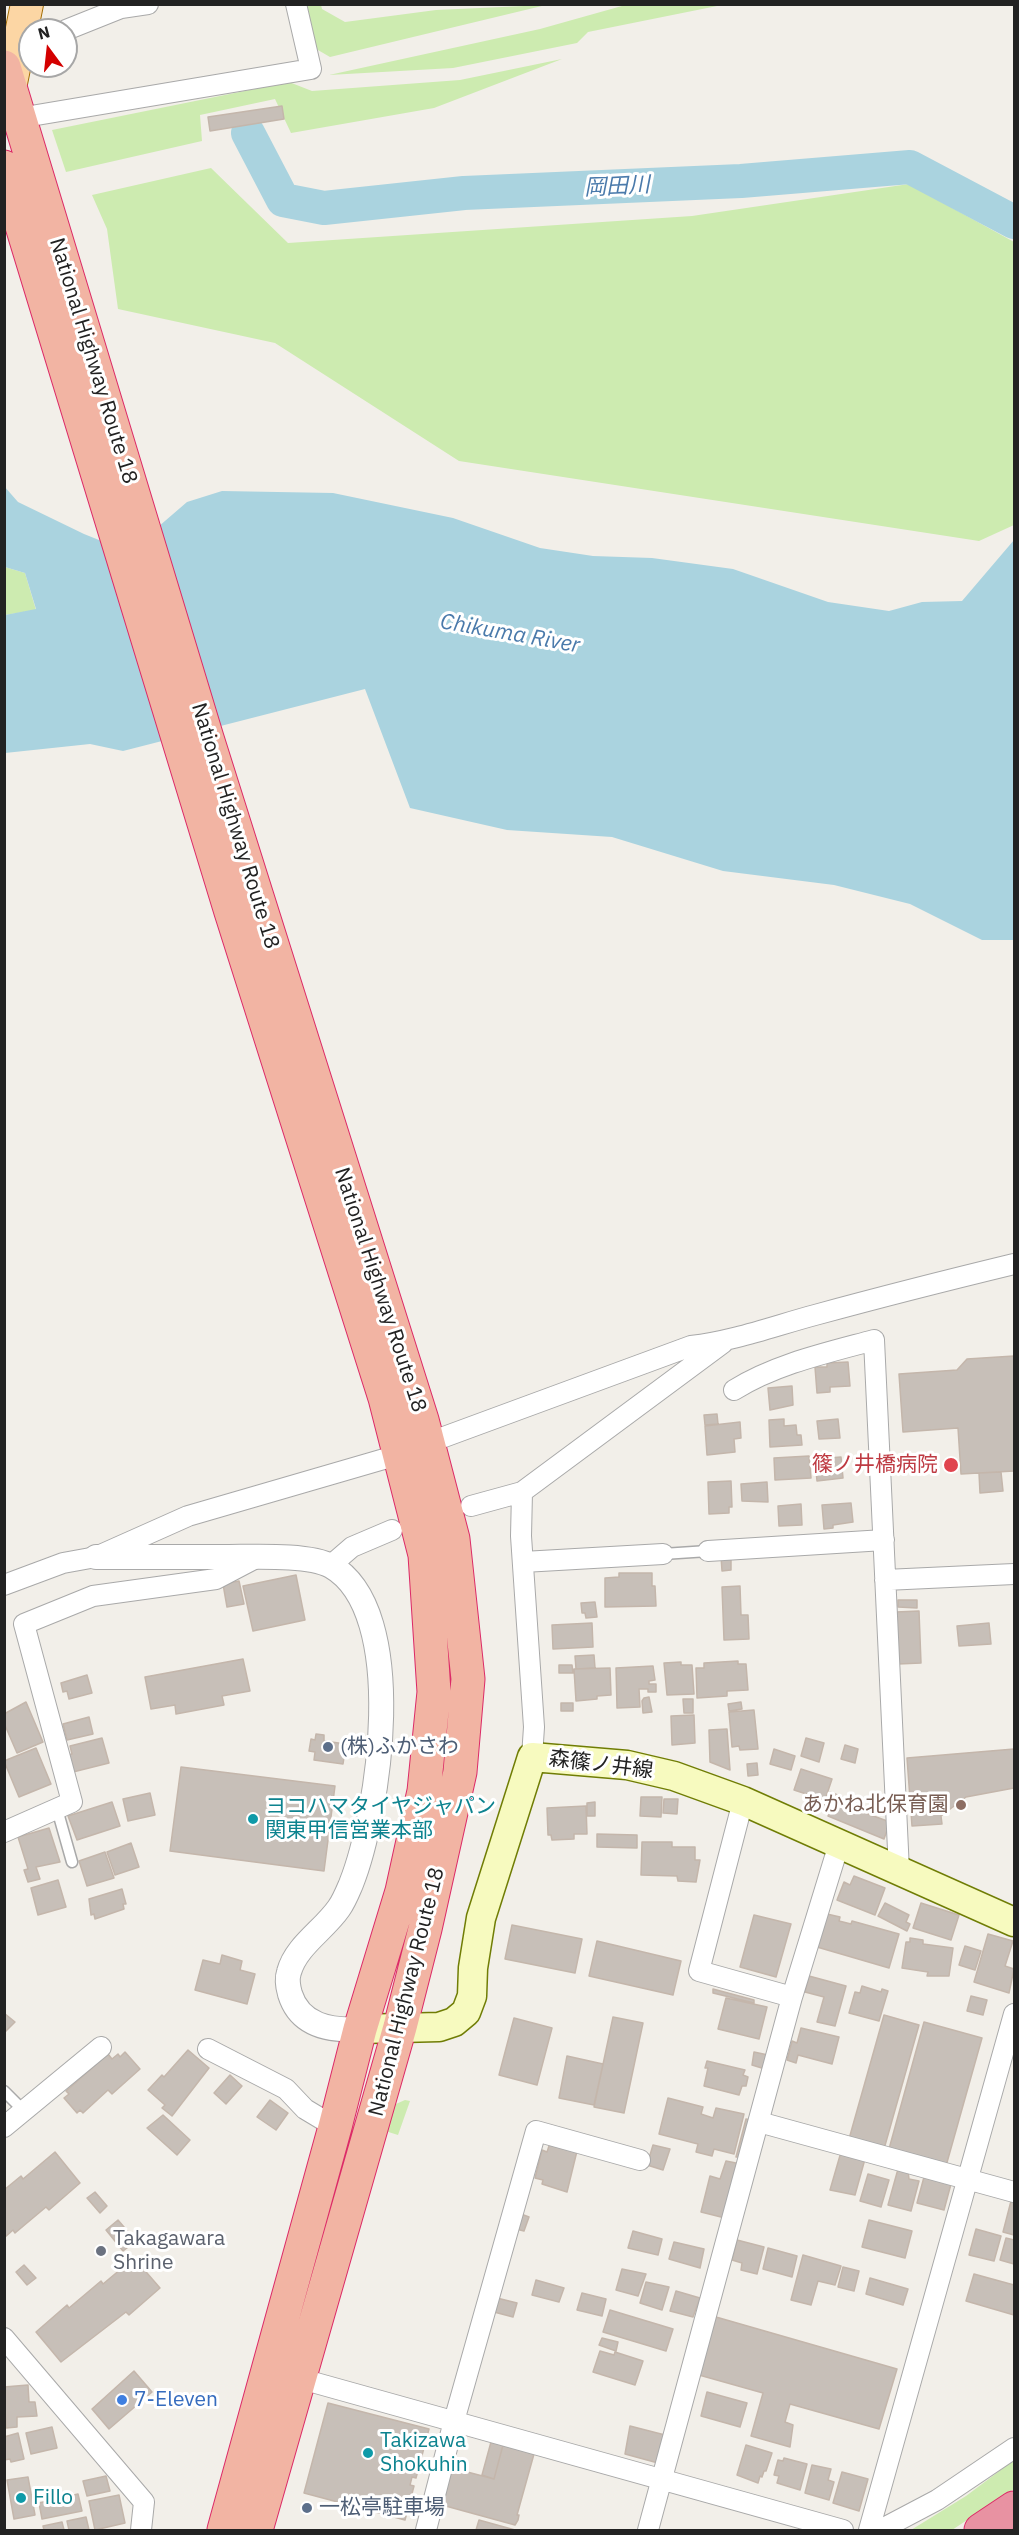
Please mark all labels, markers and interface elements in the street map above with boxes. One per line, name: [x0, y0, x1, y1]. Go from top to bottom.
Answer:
north arrow: [18, 18, 78, 78]
text: N: [36, 21, 52, 44]
water label: 岡田川: [583, 172, 651, 202]
street label: National Highway Route 18: [44, 235, 142, 487]
water label: Chikuma River: [438, 609, 582, 659]
street label: National Highway Route 18: [186, 700, 284, 952]
street label: National Highway Route 18: [329, 1165, 431, 1415]
place label: 篠ノ井橋病院: [812, 1452, 938, 1478]
marker: 篠ノ井橋病院: [942, 1456, 960, 1474]
place label: (株)ふかさわ: [340, 1734, 459, 1760]
marker: (株)ふかさわ: [321, 1740, 335, 1754]
street label: 森篠ノ井線: [547, 1746, 655, 1784]
place label: あかね北保育園: [802, 1792, 949, 1818]
place label: ヨコハマタイヤジャパン 関東甲信営業本部: [265, 1794, 496, 1844]
marker: あかね北保育園: [954, 1798, 968, 1812]
marker: ヨコハマタイヤジャパン 関東甲信営業本部: [246, 1812, 260, 1826]
street label: National Highway Route 18: [364, 1865, 450, 2119]
place label: Takagawara Shrine: [113, 2226, 225, 2276]
marker: Takagawara Shrine: [94, 2244, 108, 2258]
place label: 7-Eleven: [134, 2387, 218, 2413]
marker: 7-Eleven: [115, 2393, 129, 2407]
place label: Takizawa Shokuhin: [380, 2428, 468, 2478]
marker: Takizawa Shokuhin: [361, 2446, 375, 2460]
place label: Fillo: [33, 2485, 73, 2511]
marker: Fillo: [14, 2491, 28, 2505]
place label: 一松亭駐車場: [319, 2495, 445, 2521]
marker: 一松亭駐車場: [300, 2501, 314, 2515]

